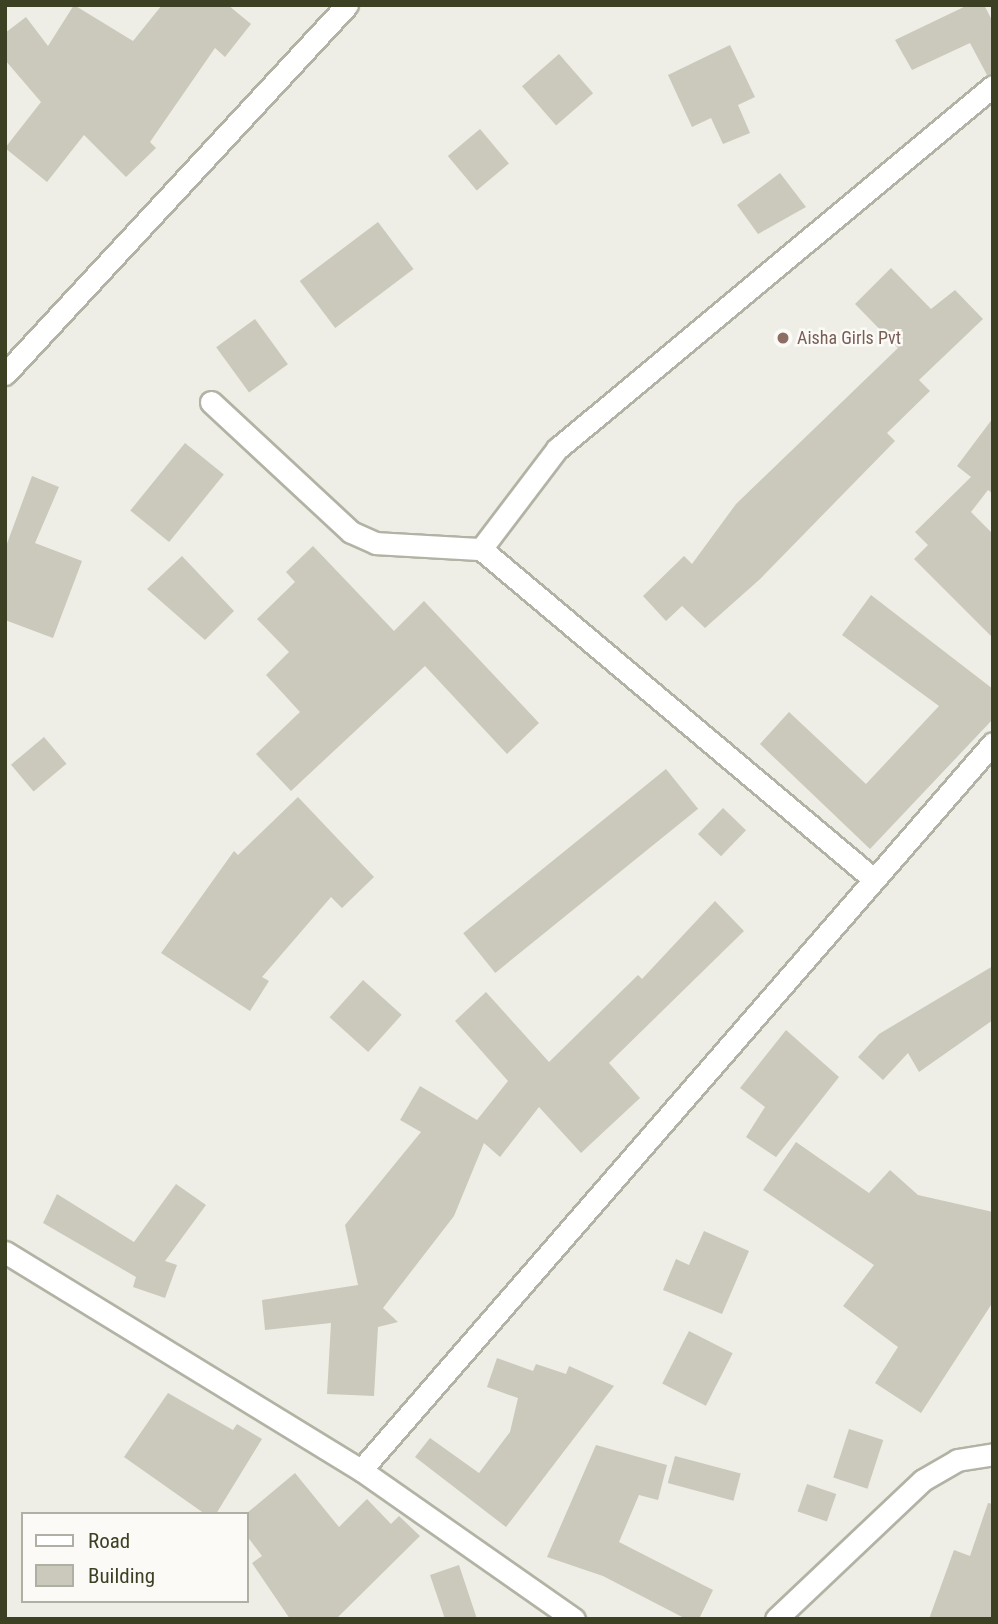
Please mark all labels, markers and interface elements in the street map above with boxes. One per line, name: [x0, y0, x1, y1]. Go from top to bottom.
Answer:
place label: Aisha Girls Pvt: [797, 327, 901, 349]
marker: Aisha Girls Pvt: [775, 330, 791, 346]
legend: [21, 1512, 248, 1603]
text: Road: [88, 1529, 130, 1553]
text: Building: [88, 1564, 155, 1588]

